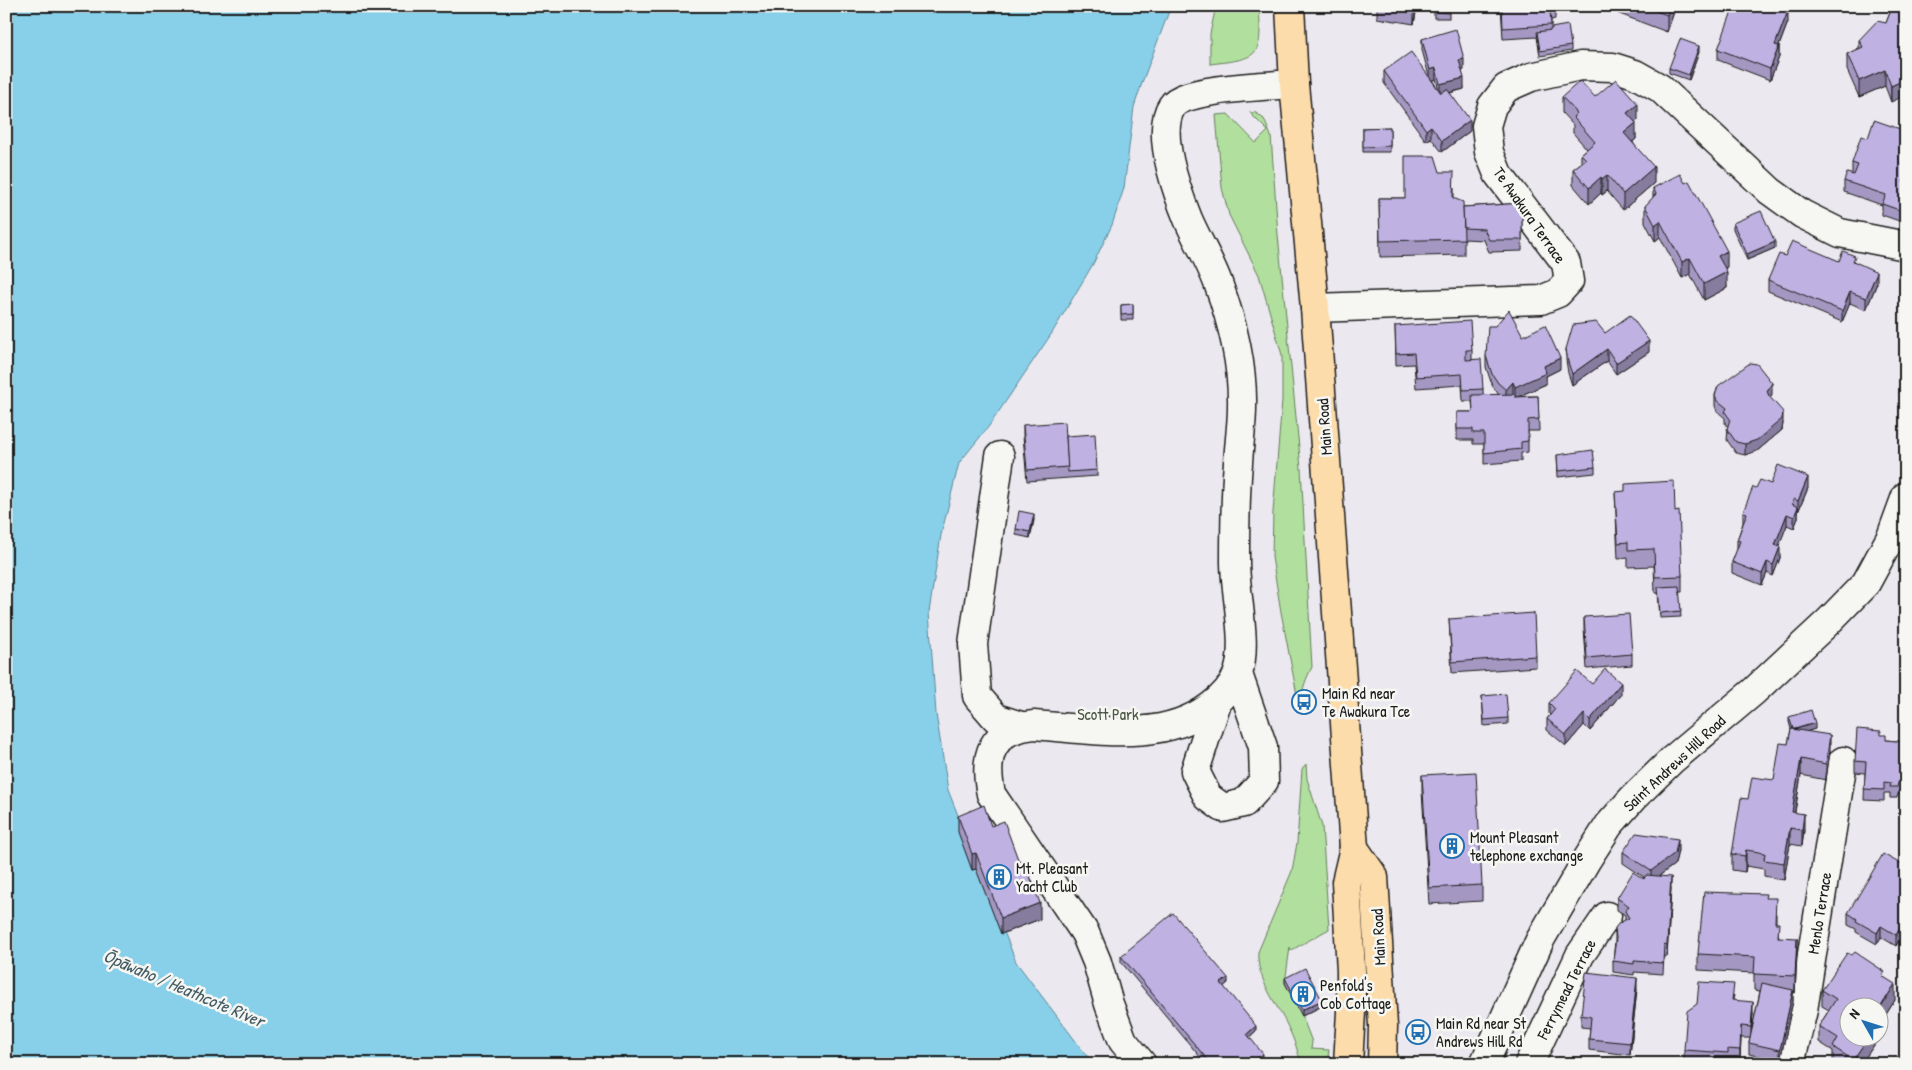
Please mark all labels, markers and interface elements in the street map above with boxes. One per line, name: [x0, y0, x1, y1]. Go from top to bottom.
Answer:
street label: Te Awakura Terrace: [1489, 162, 1572, 268]
street label: Main Road: [1311, 398, 1337, 456]
place label: Main Rd near Te Awakura Tce: [1322, 682, 1411, 722]
bus stop icon: Main Rd near Te Awakura Tce: [1291, 689, 1317, 715]
park label: Scott Park: [1077, 703, 1139, 725]
street label: Saint Andrews Hill Road: [1618, 710, 1730, 816]
place label: Mount Pleasant telephone exchange: [1470, 826, 1584, 866]
building icon: Mount Pleasant telephone exchange: [1439, 833, 1465, 859]
place label: Mt. Pleasant Yacht Club: [1016, 857, 1088, 897]
building icon: Mt. Pleasant Yacht Club: [986, 864, 1012, 890]
street label: Menlo Terrace: [1802, 870, 1836, 955]
street label: Main Road: [1366, 908, 1390, 966]
street label: Ferrymead Terrace: [1531, 934, 1601, 1044]
water label: Ōpāwaho / Heathcote River: [100, 943, 270, 1034]
place label: Penfold's Cob Cottage: [1320, 974, 1392, 1014]
building icon: Penfold's Cob Cottage: [1290, 981, 1316, 1007]
north arrow: [1840, 998, 1890, 1048]
text: N: [1844, 1004, 1864, 1022]
place label: Main Rd near St Andrews Hill Rd: [1436, 1012, 1527, 1052]
bus stop icon: Main Rd near St Andrews Hill Rd: [1405, 1019, 1431, 1045]

